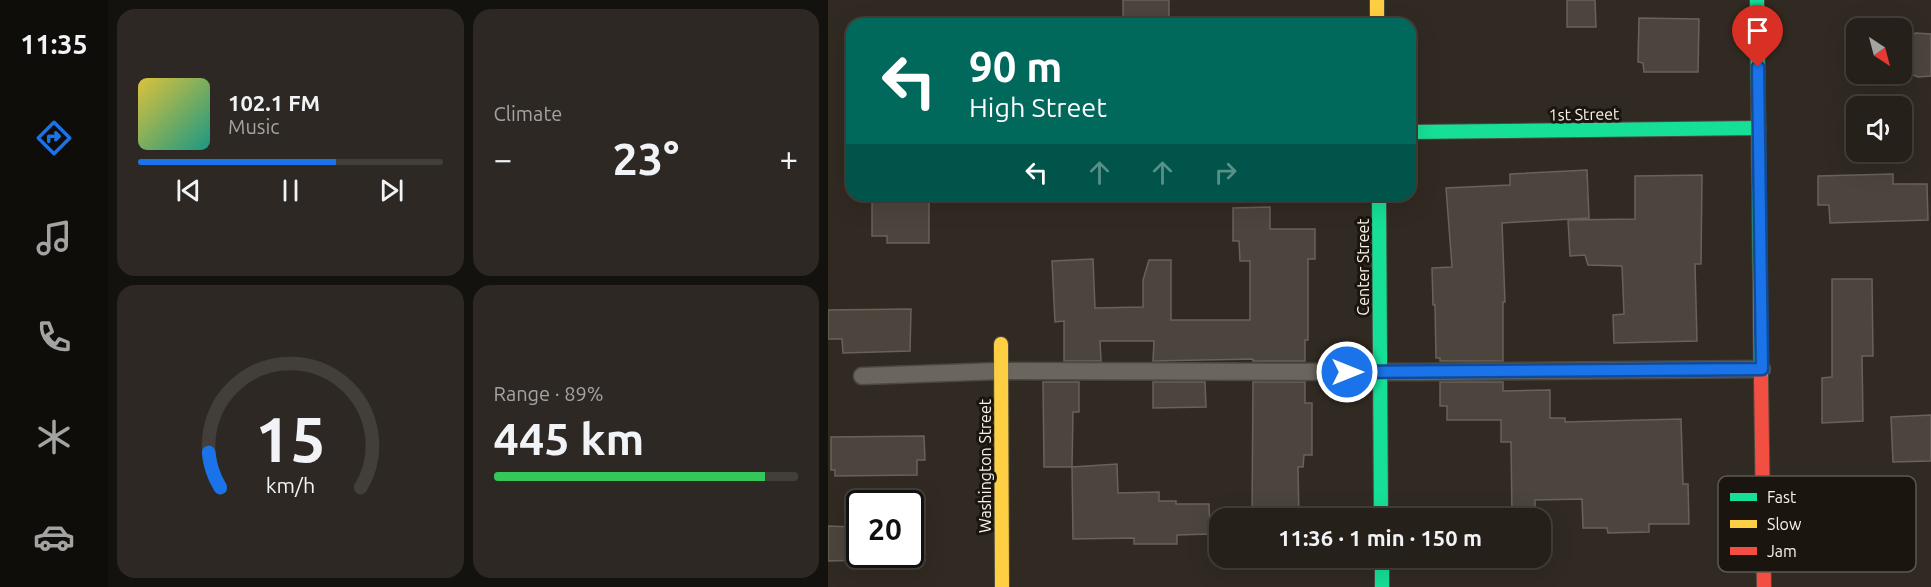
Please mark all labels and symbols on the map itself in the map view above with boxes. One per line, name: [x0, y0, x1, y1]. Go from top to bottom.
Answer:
pin: [1732, 5, 1783, 67]
north arrow: [1846, 18, 1912, 84]
street label: 1st Street: [1549, 104, 1620, 124]
street label: Center Street: [1354, 218, 1372, 316]
position arrow: [1315, 340, 1379, 404]
street label: Washington Street: [976, 398, 994, 533]
legend: [1718, 476, 1916, 572]
text: Fast: [1767, 488, 1797, 506]
speed limit sign: 20: [846, 490, 924, 568]
text: Slow: [1767, 515, 1802, 533]
text: Jam: [1767, 542, 1797, 560]

